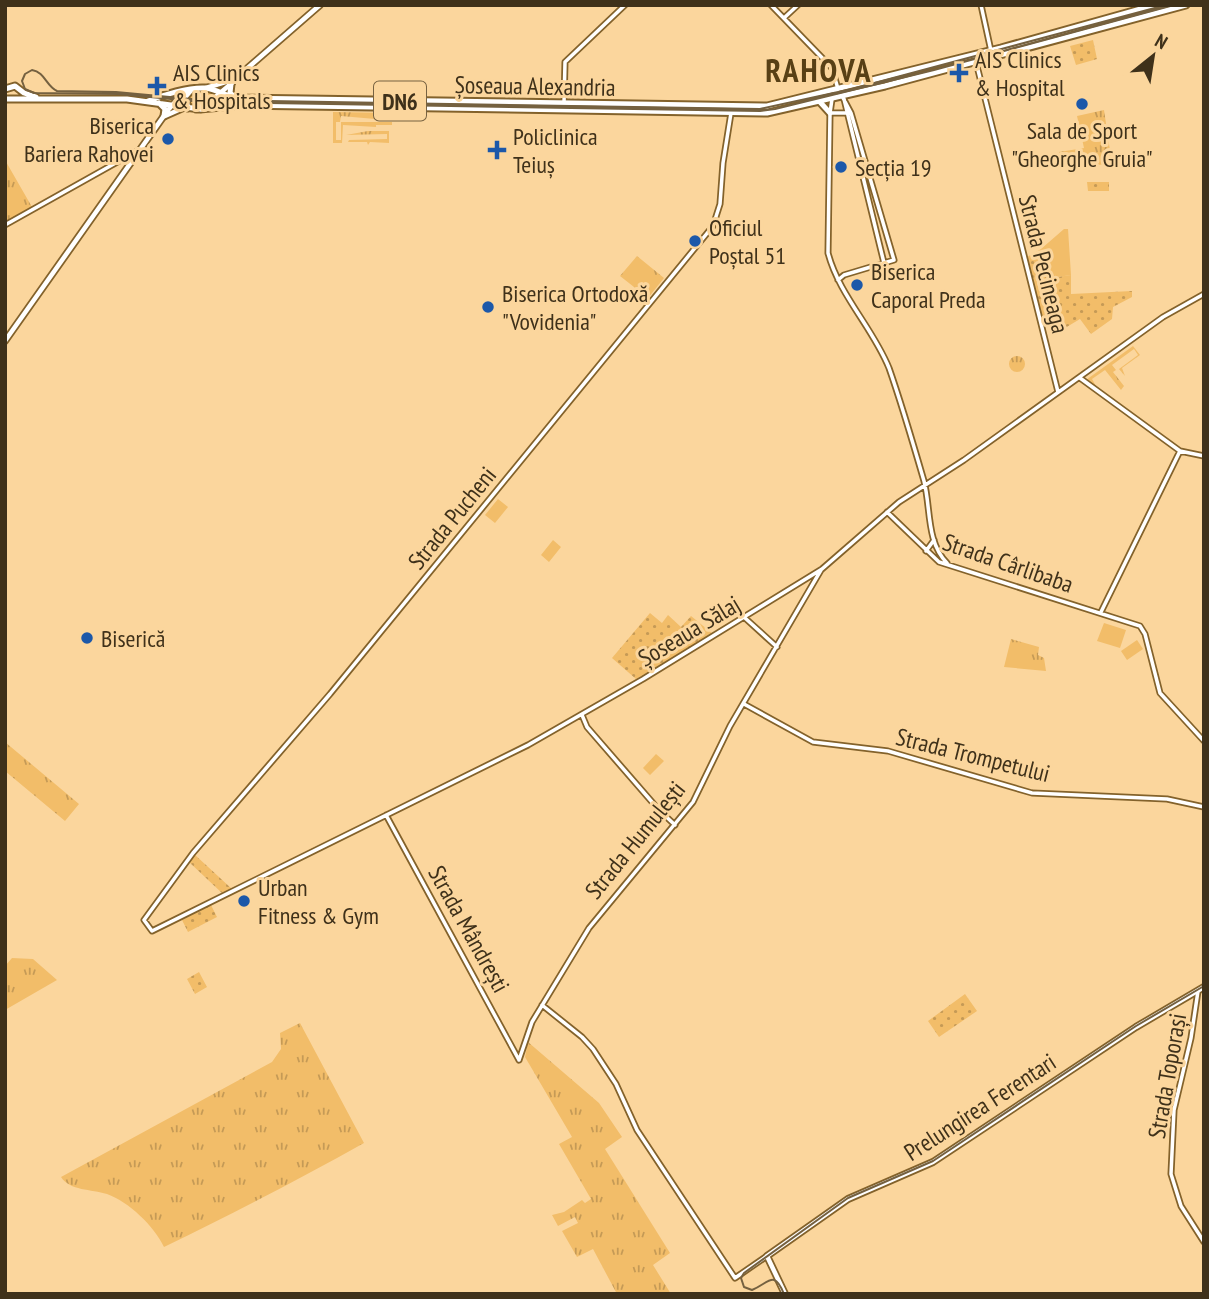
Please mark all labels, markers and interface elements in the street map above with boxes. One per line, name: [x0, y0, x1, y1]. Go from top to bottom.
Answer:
north arrow: [1118, 21, 1188, 91]
text: N: [1151, 28, 1172, 54]
place label: AIS Clinics & Hospital: [975, 44, 1065, 103]
district label: RAHOVA: [765, 49, 873, 91]
place label: AIS Clinics & Hospitals: [173, 57, 271, 116]
marker: AIS Clinics & Hospital: [949, 63, 969, 83]
street label: Șoseaua Alexandria: [454, 69, 616, 103]
marker: AIS Clinics & Hospitals: [147, 76, 167, 96]
road number: DN6: [374, 82, 426, 120]
marker: Sala de Sport "Gheorghe Gruia": [1074, 96, 1090, 112]
place label: Biserica Bariera Rahovei: [24, 110, 154, 169]
place label: Sala de Sport "Gheorghe Gruia": [1011, 115, 1153, 174]
place label: Policlinica Teiuș: [513, 121, 598, 180]
marker: Biserica Bariera Rahovei: [160, 131, 176, 147]
marker: Policlinica Teiuș: [487, 140, 507, 160]
place label: Secția 19: [855, 152, 932, 183]
marker: Secția 19: [833, 159, 849, 175]
street label: Strada Pecineaga: [1012, 191, 1076, 337]
place label: Oficiul Poștal 51: [709, 212, 786, 271]
marker: Oficiul Poștal 51: [687, 233, 703, 249]
place label: Biserica Caporal Preda: [871, 256, 986, 315]
marker: Biserica Caporal Preda: [849, 277, 865, 293]
place label: Biserica Ortodoxă "Vovidenia": [502, 278, 648, 337]
marker: Biserica Ortodoxă "Vovidenia": [480, 299, 496, 315]
street label: Strada Pucheni: [401, 460, 503, 576]
street label: Strada Cârlibaba: [939, 526, 1077, 600]
street label: Șoseaua Sălaj: [632, 588, 746, 674]
place label: Biserică: [101, 623, 165, 654]
marker: Biserică: [79, 630, 95, 646]
street label: Strada Trompetului: [893, 721, 1053, 789]
street label: Strada Humulești: [578, 775, 692, 905]
street label: Strada Mândrești: [421, 860, 517, 998]
place label: Urban Fitness & Gym: [258, 872, 379, 931]
marker: Urban Fitness & Gym: [236, 893, 252, 909]
street label: Strada Toporași: [1141, 1011, 1193, 1141]
street label: Prelungirea Ferentari: [898, 1046, 1062, 1168]

